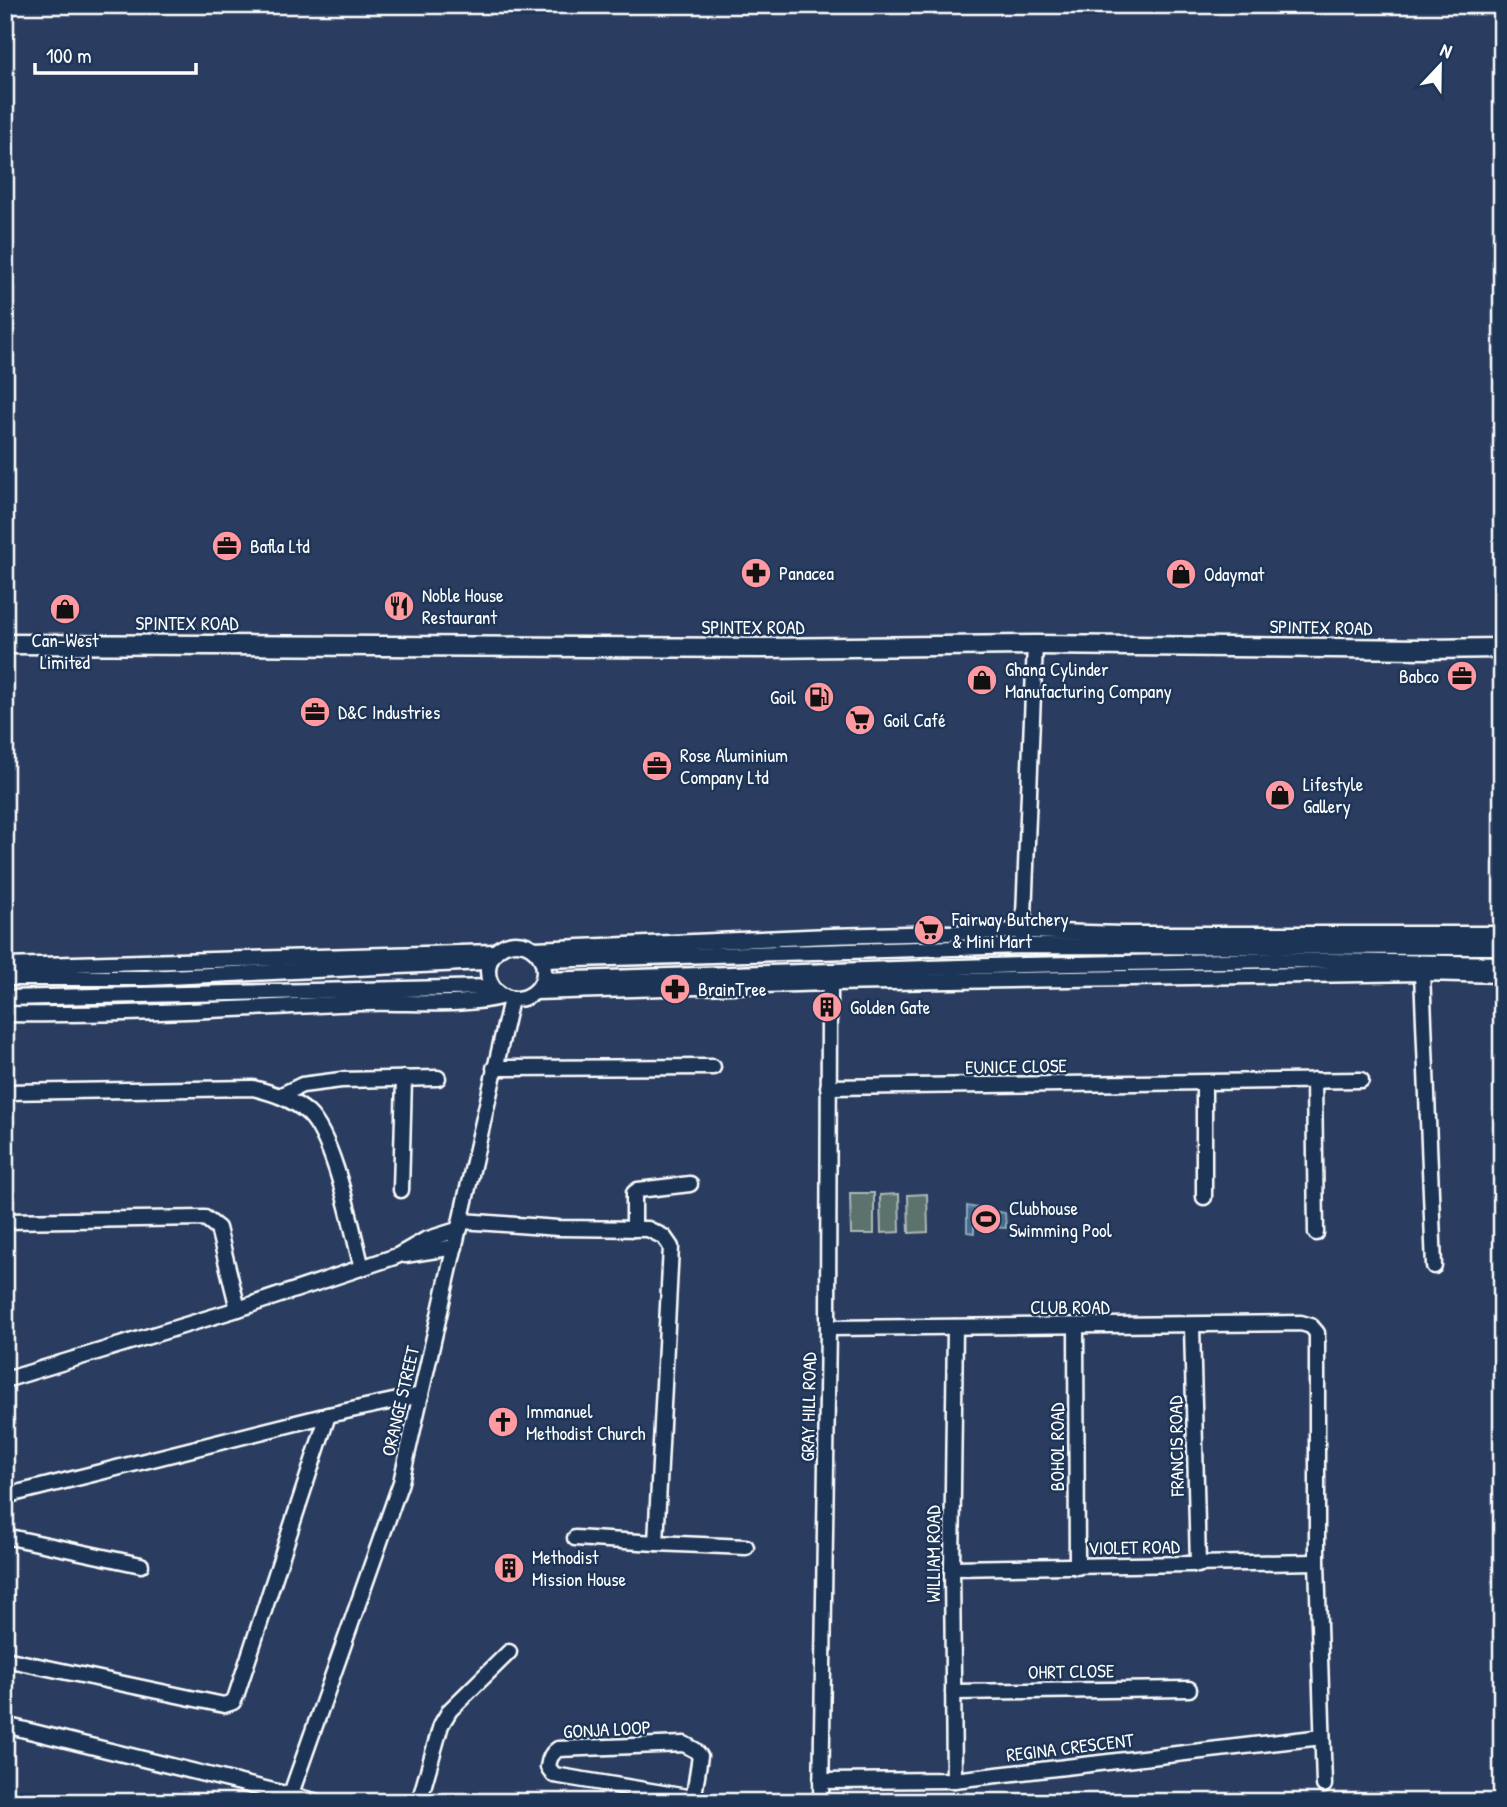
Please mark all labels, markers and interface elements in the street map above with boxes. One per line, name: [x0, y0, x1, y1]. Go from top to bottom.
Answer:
scale bar: [35, 32, 196, 76]
north arrow: [1406, 32, 1476, 102]
text: N: [1437, 36, 1456, 64]
text: 100 m: [46, 41, 92, 70]
office icon: Bafla Ltd: [210, 529, 244, 563]
place label: Bafla Ltd: [250, 533, 310, 559]
pharmacy icon: Panacea: [739, 556, 773, 590]
shop icon: Odaymat: [1164, 557, 1198, 591]
place label: Panacea: [779, 560, 835, 586]
place label: Odaymat: [1204, 561, 1265, 587]
place label: Noble House Restaurant: [422, 582, 504, 630]
restaurant icon: Noble House Restaurant: [382, 589, 416, 623]
shop icon: Can-West Limited: [48, 592, 82, 626]
street label: SPINTEX ROAD: [136, 610, 239, 636]
street label: SPINTEX ROAD: [1269, 613, 1373, 641]
street label: SPINTEX ROAD: [702, 614, 805, 640]
place label: Can-West Limited: [31, 627, 99, 675]
place label: Ghana Cylinder Manufacturing Company: [1005, 656, 1172, 704]
office icon: Babco: [1445, 659, 1479, 693]
shop icon: Ghana Cylinder Manufacturing Company: [965, 663, 999, 697]
place label: Babco: [1399, 663, 1439, 689]
fuel station icon: Goil: [802, 680, 836, 714]
place label: Goil: [770, 684, 797, 710]
office icon: D&C Industries: [298, 695, 332, 729]
place label: D&C Industries: [338, 699, 440, 725]
supermarket icon: Goil Café: [843, 703, 877, 737]
place label: Goil Café: [883, 707, 946, 733]
place label: Rose Aluminium Company Ltd: [680, 742, 788, 790]
office icon: Rose Aluminium Company Ltd: [640, 749, 674, 783]
place label: Lifestyle Gallery: [1303, 771, 1364, 819]
shop icon: Lifestyle Gallery: [1263, 778, 1297, 812]
place label: Fairway Butchery & Mini Mart: [951, 906, 1069, 954]
supermarket icon: Fairway Butchery & Mini Mart: [912, 913, 946, 947]
pharmacy icon: BrainTree: [658, 972, 692, 1006]
place label: BrainTree: [698, 976, 767, 1002]
building icon: Golden Gate: [810, 990, 844, 1024]
place label: Golden Gate: [850, 994, 931, 1020]
street label: EUNICE CLOSE: [965, 1052, 1068, 1080]
place label: Clubhouse Swimming Pool: [1009, 1195, 1113, 1243]
sports icon: Clubhouse Swimming Pool: [969, 1202, 1003, 1236]
street label: CLUB ROAD: [1030, 1294, 1110, 1320]
street label: ORANGE STREET: [375, 1342, 426, 1459]
street label: GRAY HILL ROAD: [794, 1352, 822, 1462]
street label: FRANCIS ROAD: [1162, 1395, 1190, 1498]
place label: Immanuel Methodist Church: [526, 1398, 646, 1446]
street label: BOHOL ROAD: [1044, 1403, 1070, 1491]
church icon: Immanuel Methodist Church: [486, 1405, 520, 1439]
street label: WILLIAM ROAD: [920, 1505, 946, 1603]
street label: VIOLET ROAD: [1088, 1533, 1180, 1561]
place label: Methodist Mission House: [532, 1544, 627, 1592]
building icon: Methodist Mission House: [492, 1551, 526, 1585]
street label: OHRT CLOSE: [1028, 1657, 1115, 1685]
street label: GONJA LOOP: [562, 1714, 652, 1744]
street label: REGINA CRESCENT: [1005, 1726, 1136, 1768]

